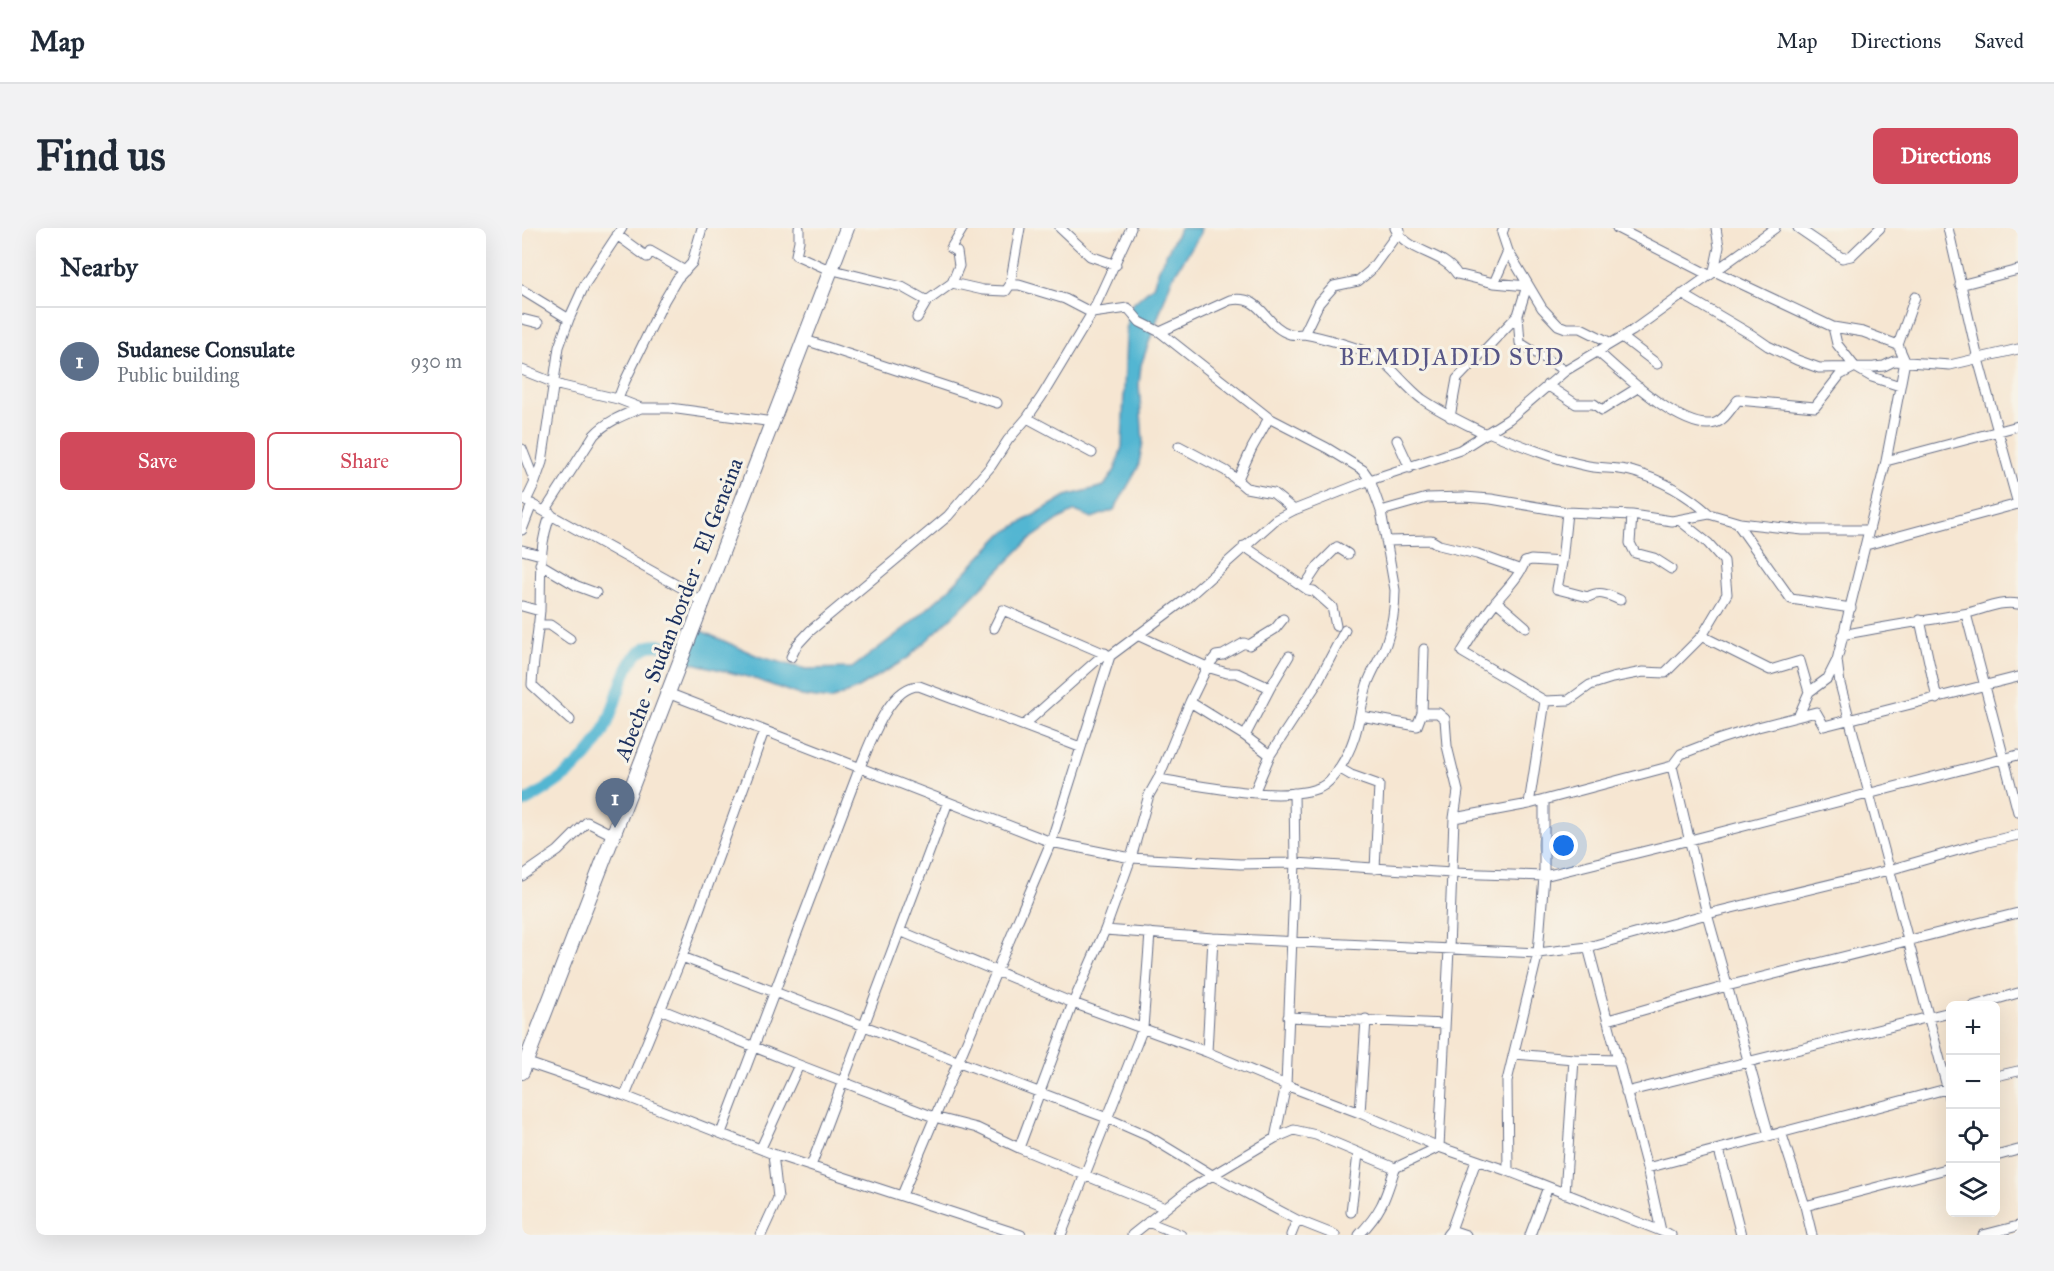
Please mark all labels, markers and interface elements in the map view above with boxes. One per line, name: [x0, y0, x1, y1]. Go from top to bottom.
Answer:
text: Map: [30, 24, 85, 59]
text: Map: [1777, 28, 1818, 54]
text: Directions: [1851, 28, 1941, 54]
text: Saved: [1974, 28, 2024, 54]
button: Directions: [1873, 128, 2018, 184]
text: Find us: [36, 130, 166, 182]
text: Nearby: [60, 251, 138, 283]
text: Sudanese Consulate: [117, 336, 295, 363]
district label: BEMDJADID SUD: [1339, 342, 1565, 372]
text: 1: [76, 349, 83, 373]
text: 930 m: [411, 349, 462, 373]
text: Public building: [117, 363, 239, 387]
button: Save: [60, 432, 255, 490]
button: Share: [267, 432, 462, 490]
street label: Abeche - Sudan border - El Geneina: [608, 453, 749, 765]
pin: 1: [596, 778, 634, 828]
your location: [1549, 831, 1578, 860]
map controls: [1946, 1001, 2000, 1217]
button: +: [1946, 1001, 2000, 1055]
button: −: [1946, 1055, 2000, 1109]
button: locate: [1946, 1109, 2000, 1163]
button: layers: [1946, 1163, 2000, 1217]

